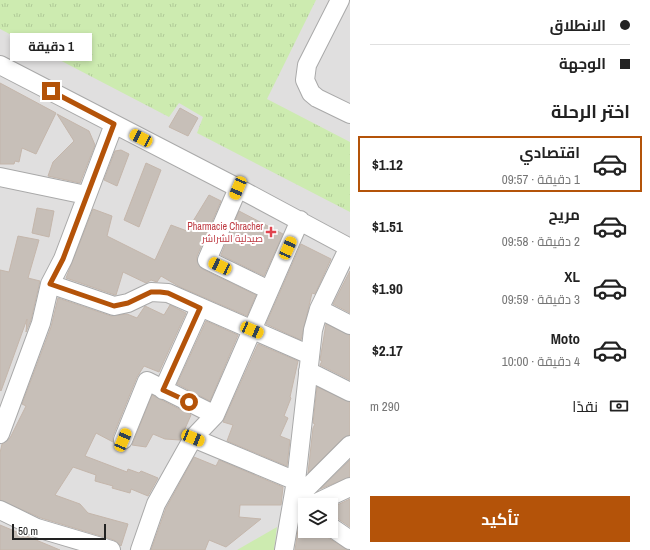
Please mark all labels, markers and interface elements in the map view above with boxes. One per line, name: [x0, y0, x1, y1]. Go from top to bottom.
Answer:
text: الانطلاق: [550, 15, 606, 36]
callout: 1 دقيقة: [10, 33, 92, 61]
text: 1 دقيقة: [28, 38, 74, 55]
text: الوجهة: [559, 53, 606, 74]
route end: [42, 82, 60, 100]
text: اختر الرحلة: [551, 99, 630, 124]
car: [128, 127, 154, 149]
text: اقتصادي: [520, 142, 580, 163]
icon: car: [592, 146, 628, 182]
text: $1.12: [372, 154, 403, 175]
text: 1 دقيقة · 09:57: [502, 171, 580, 188]
car: [228, 175, 248, 201]
text: مريح: [548, 204, 580, 225]
icon: car: [592, 208, 628, 244]
text: $1.51: [372, 216, 403, 237]
place label: Pharmacie Chracher صيدلية الشراشر: [187, 220, 263, 245]
marker: Pharmacie Chracher صيدلية الشراشر: [266, 227, 276, 237]
text: 2 دقيقة · 09:58: [502, 233, 580, 250]
car: [278, 235, 298, 261]
car: [207, 255, 233, 277]
text: XL: [564, 266, 580, 287]
icon: car: [592, 270, 628, 306]
text: $1.90: [372, 278, 403, 299]
text: 3 دقيقة · 09:59: [502, 291, 580, 308]
car: [239, 320, 265, 340]
text: Moto: [551, 328, 580, 349]
icon: car: [592, 332, 628, 368]
text: $2.17: [372, 340, 403, 361]
text: 4 دقيقة · 10:00: [502, 353, 580, 370]
route start: [180, 393, 198, 411]
icon: cash: [608, 395, 630, 417]
text: نقدًا: [572, 396, 598, 417]
text: 290 m: [370, 398, 400, 415]
car: [113, 427, 133, 453]
car: [180, 428, 206, 448]
button: تأكيد: [370, 496, 630, 542]
map controls: [298, 498, 338, 538]
button: layers: [298, 498, 338, 538]
scale bar: [12, 522, 106, 541]
text: 50 m: [18, 524, 38, 538]

